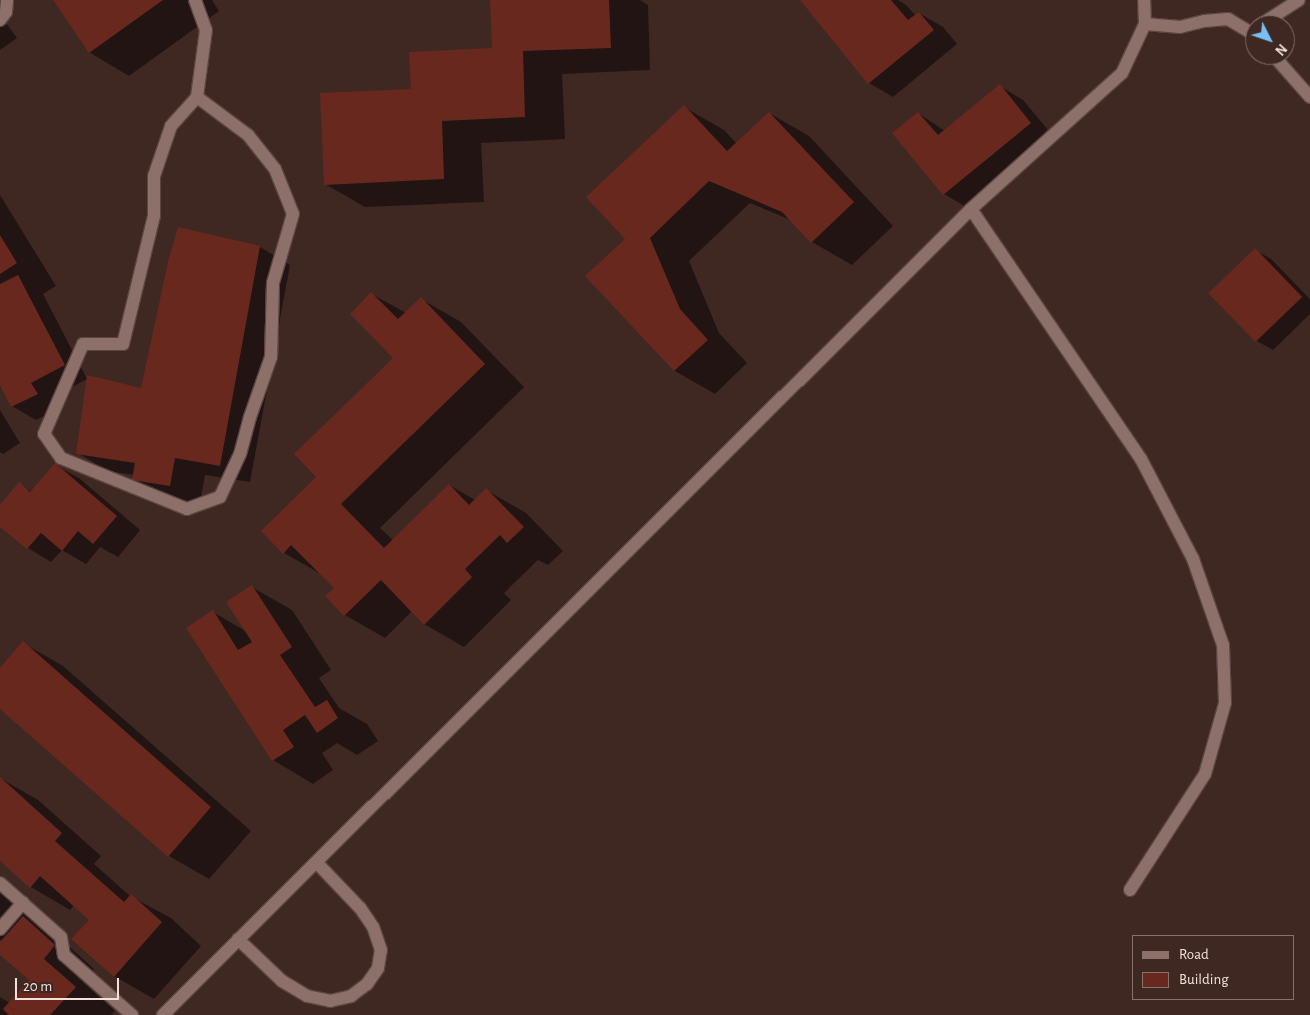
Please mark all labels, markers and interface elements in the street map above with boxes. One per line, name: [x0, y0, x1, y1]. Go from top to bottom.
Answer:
north arrow: [1245, 15, 1295, 65]
text: N: [1272, 41, 1289, 57]
legend: [1132, 935, 1295, 1000]
text: Road: [1179, 947, 1209, 962]
scale bar: [18, 968, 121, 1000]
text: Building: [1179, 972, 1229, 987]
text: 20 m: [23, 979, 52, 994]

